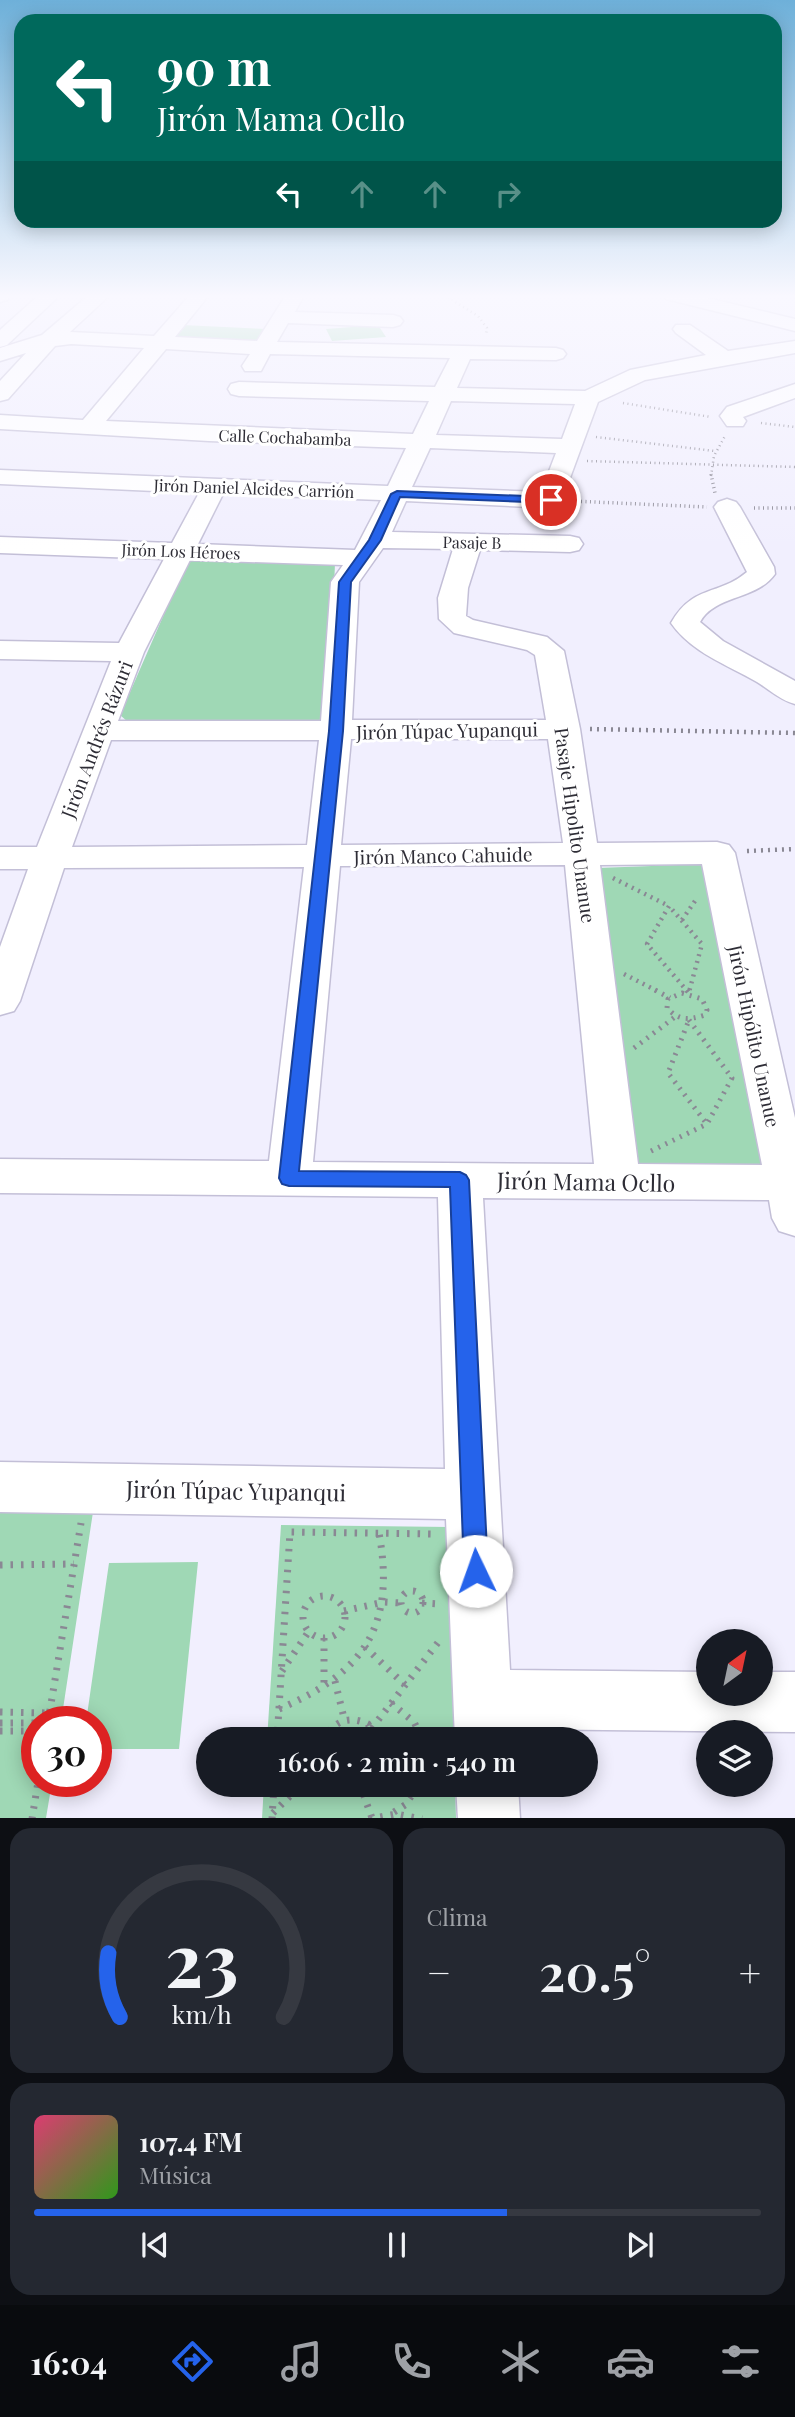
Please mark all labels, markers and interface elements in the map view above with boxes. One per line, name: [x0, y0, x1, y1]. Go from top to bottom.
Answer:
text: 90 m: [157, 33, 271, 98]
icon: left: [42, 42, 133, 133]
text: Jirón Mama Ocllo: [157, 96, 405, 139]
icon: left: [270, 175, 308, 213]
icon: ahead: [343, 175, 381, 213]
icon: ahead: [416, 175, 454, 213]
icon: right: [489, 175, 527, 213]
street label: Calle Cochabamba: [218, 424, 352, 450]
pin: [521, 470, 581, 530]
street label: Jirón Daniel Alcides Carrión: [152, 474, 355, 502]
icon: arrive: [532, 481, 570, 519]
street label: Pasaje B: [442, 531, 502, 553]
street label: Jirón Los Héroes: [120, 538, 241, 564]
street label: Jirón Andrés Rázuri: [54, 656, 138, 822]
street label: Jirón Túpac Yupanqui: [355, 715, 539, 745]
street label: Pasaje Hipolito Unanue: [549, 725, 603, 925]
street label: Jirón Manco Cahuide: [352, 840, 533, 870]
street label: Jirón Hipólito Unanue: [723, 941, 787, 1130]
street label: Jirón Mama Ocllo: [496, 1164, 675, 1198]
street label: Jirón Túpac Yupanqui: [125, 1473, 347, 1507]
position arrow: [439, 1534, 513, 1608]
north arrow: [696, 1629, 774, 1706]
map controls: [696, 1629, 773, 1797]
speed limit sign: 30: [21, 1706, 112, 1797]
button: layers: [696, 1720, 773, 1797]
text: 16:06 · 2 min · 540 m: [278, 1744, 516, 1779]
text: Clima: [427, 1901, 488, 1932]
text: 23: [164, 1908, 238, 2005]
text: 20.5°: [539, 1936, 651, 2005]
text: −: [427, 1946, 451, 1997]
text: +: [739, 1946, 761, 1997]
text: km/h: [171, 1996, 232, 2029]
text: 107.4 FM: [139, 2124, 243, 2159]
text: Música: [139, 2159, 212, 2190]
icon: previous: [136, 2226, 174, 2264]
icon: pause: [378, 2226, 416, 2264]
icon: next: [621, 2226, 659, 2264]
icon: directions: [168, 2337, 217, 2386]
icon: music: [277, 2337, 326, 2386]
icon: phone: [387, 2337, 436, 2386]
icon: climate: [496, 2337, 545, 2386]
icon: car: [606, 2337, 655, 2386]
icon: filters: [716, 2337, 765, 2386]
text: 16:04: [30, 2340, 107, 2383]

